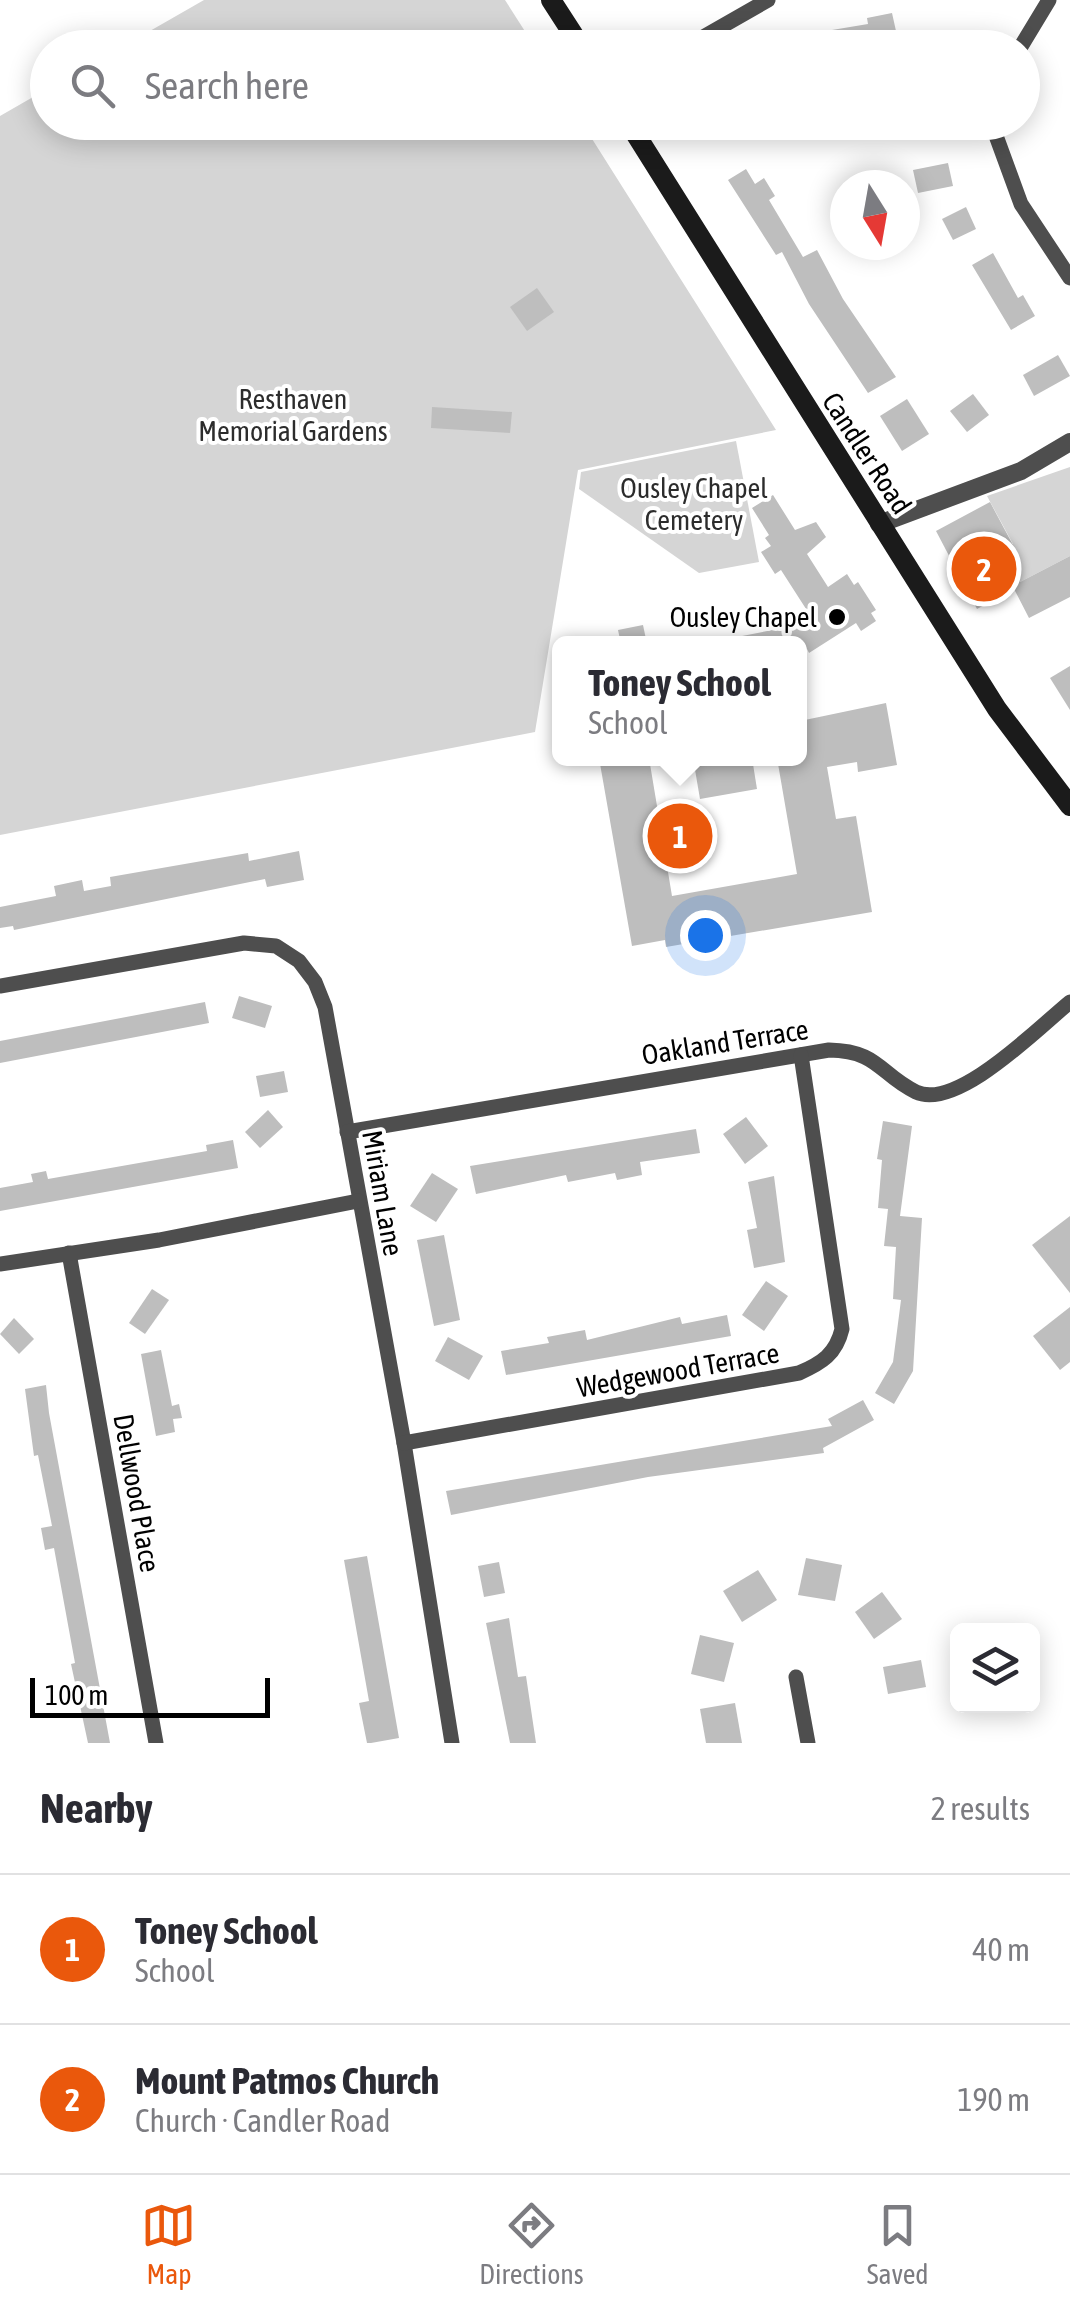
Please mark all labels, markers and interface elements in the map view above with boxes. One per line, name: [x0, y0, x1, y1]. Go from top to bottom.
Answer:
search box: [30, 30, 1040, 140]
icon: search: [65, 58, 120, 113]
text: Search here: [145, 64, 309, 107]
north arrow: [830, 170, 920, 260]
park label: Resthaven Memorial Gardens: [198, 383, 388, 447]
street label: Candler Road: [816, 386, 918, 520]
park label: Ousley Chapel Cemetery: [620, 472, 768, 536]
pin: 2: [952, 532, 1016, 606]
place label: Ousley Chapel: [670, 601, 818, 633]
marker: Ousley Chapel: [826, 606, 848, 628]
popup: [552, 636, 807, 766]
text: Toney School: [588, 661, 771, 704]
text: School: [588, 704, 668, 741]
pin: 1: [648, 798, 712, 874]
your location: [680, 910, 731, 961]
street label: Oakland Terrace: [639, 1013, 811, 1071]
street label: Miriam Lane: [356, 1128, 410, 1258]
street label: Wedgewood Terrace: [575, 1336, 781, 1404]
street label: Dellwood Place: [107, 1411, 167, 1575]
map controls: [950, 1623, 1040, 1713]
button: layers: [950, 1623, 1040, 1713]
scale bar: [30, 1673, 270, 1718]
text: 100 m: [45, 1679, 108, 1711]
text: Nearby: [40, 1784, 153, 1832]
text: 2 results: [931, 1790, 1030, 1827]
text: Toney School: [135, 1909, 318, 1952]
text: 1: [65, 1931, 80, 1968]
text: 40 m: [972, 1931, 1030, 1968]
text: School: [135, 1952, 214, 1989]
text: Mount Patmos Church: [135, 2059, 439, 2102]
text: 2: [65, 2081, 80, 2118]
text: 190 m: [957, 2081, 1030, 2118]
text: Church · Candler Road: [135, 2102, 390, 2139]
tab: Map: [141, 2198, 196, 2290]
tab: Directions: [479, 2198, 584, 2290]
tab: Saved: [867, 2198, 929, 2290]

